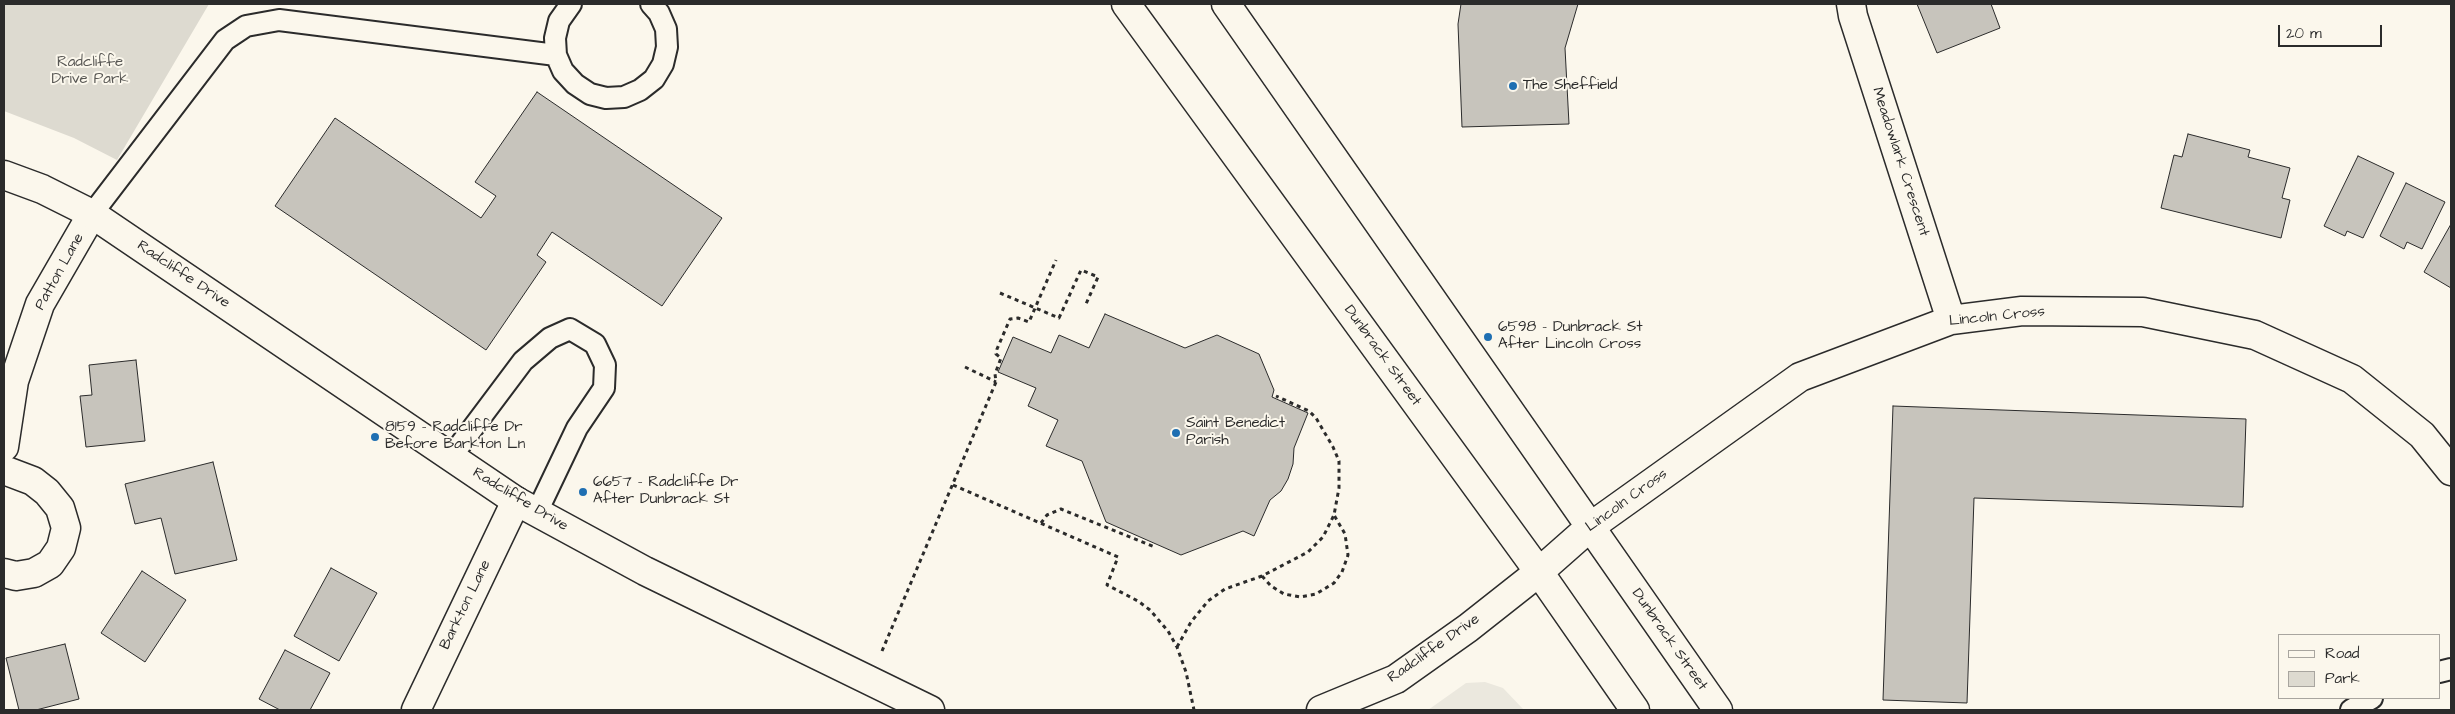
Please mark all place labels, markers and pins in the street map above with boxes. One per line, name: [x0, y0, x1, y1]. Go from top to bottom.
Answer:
place label: The Sheffield: [1523, 77, 1617, 95]
marker: The Sheffield: [1507, 80, 1519, 92]
place label: 6598 - Dunbrack St After Lincoln Cross: [1498, 319, 1643, 354]
marker: 6598 - Dunbrack St After Lincoln Cross: [1482, 331, 1494, 343]
place label: Saint Benedict Parish: [1186, 415, 1285, 450]
place label: 8159 - Radcliffe Dr Before Barkton Ln: [385, 419, 525, 454]
marker: Saint Benedict Parish: [1170, 427, 1182, 439]
marker: 8159 - Radcliffe Dr Before Barkton Ln: [369, 431, 381, 443]
place label: 6657 - Radcliffe Dr After Dunbrack St: [593, 474, 738, 509]
marker: 6657 - Radcliffe Dr After Dunbrack St: [577, 486, 589, 498]

